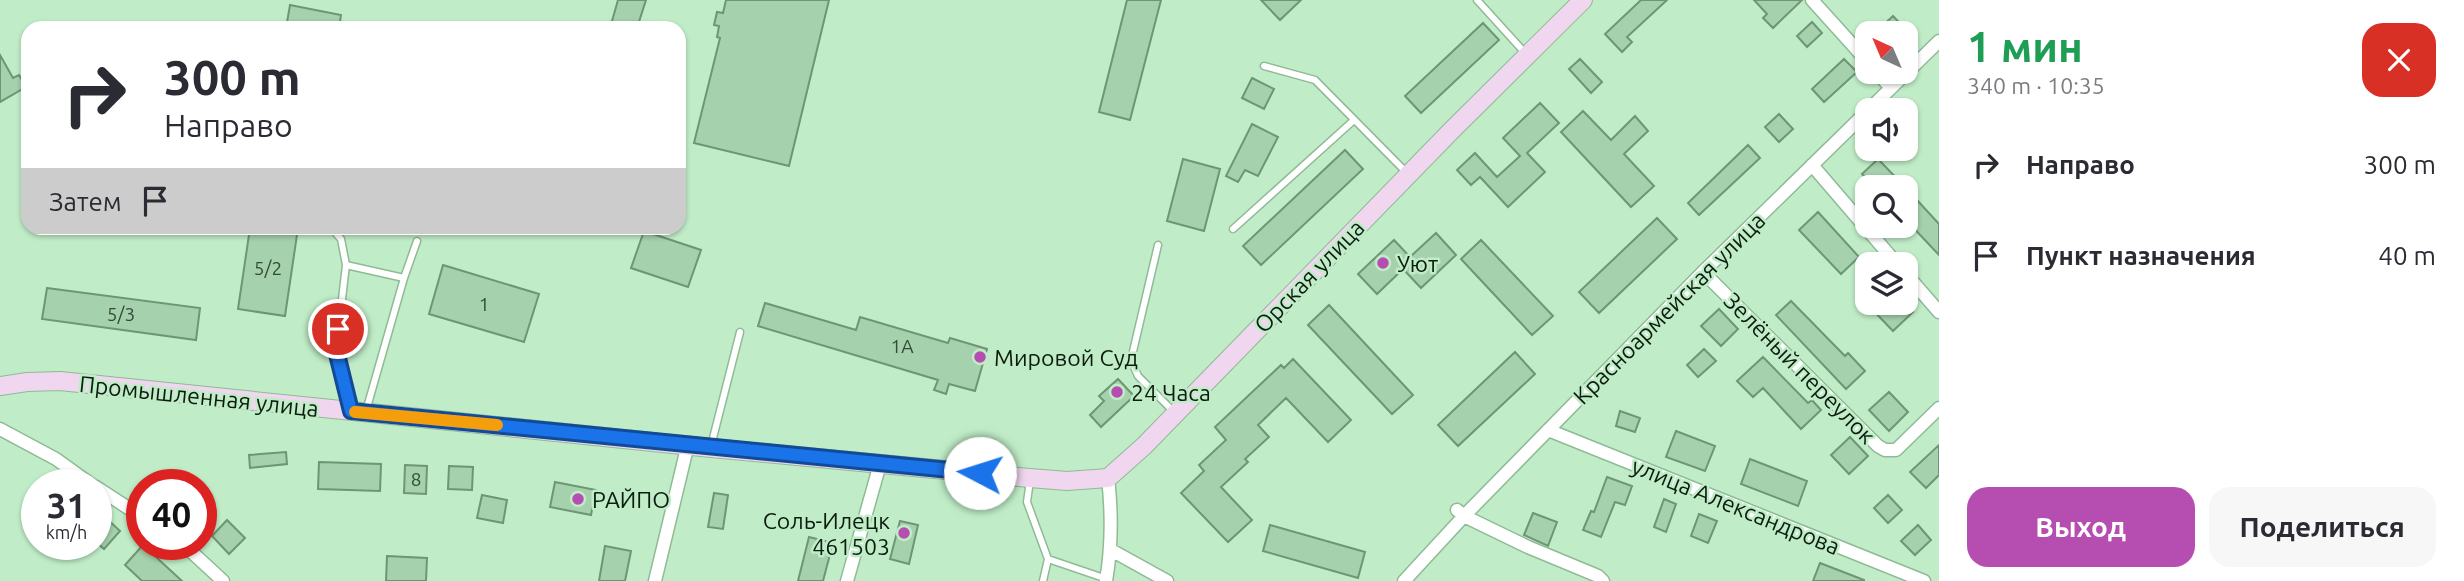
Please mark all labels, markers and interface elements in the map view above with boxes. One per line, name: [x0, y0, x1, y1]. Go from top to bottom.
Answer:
north arrow: [1855, 21, 1918, 84]
map controls: [1855, 21, 1918, 315]
text: 1 мин: [1967, 23, 2083, 70]
button: close: [2362, 23, 2436, 97]
icon: right: [49, 49, 140, 140]
text: 300 m: [164, 49, 301, 104]
text: 340 m · 10:35: [1967, 73, 2105, 98]
button: sound: [1855, 98, 1918, 161]
text: Направо: [164, 107, 293, 143]
icon: right: [1967, 146, 2005, 184]
text: Направо: [2026, 150, 2135, 179]
text: 300 m: [2364, 150, 2436, 179]
button: search: [1855, 175, 1918, 238]
icon: arrive: [136, 182, 174, 220]
text: Затем: [49, 187, 122, 216]
street label: Красноармейская улица: [1568, 207, 1770, 409]
street label: Орская улица: [1249, 215, 1369, 337]
icon: arrive: [1967, 237, 2005, 275]
text: Пункт назначения: [2026, 241, 2256, 270]
text: 40 m: [2378, 241, 2436, 270]
place label: Уют: [1397, 251, 1438, 276]
button: layers: [1855, 252, 1918, 315]
marker: Уют: [1375, 255, 1391, 271]
house number: 5/2: [254, 257, 282, 279]
street label: Зелёный переулок: [1720, 288, 1881, 449]
house number: 1: [479, 293, 489, 315]
pin: [308, 299, 368, 359]
house number: 5/3: [107, 303, 135, 325]
icon: arrive: [319, 310, 357, 348]
house number: 1А: [890, 335, 914, 357]
place label: Мировой Суд: [994, 345, 1138, 370]
marker: Мировой Суд: [972, 349, 988, 365]
street label: Промышленная улица: [78, 371, 320, 421]
place label: 24 Часа: [1131, 380, 1211, 405]
marker: 24 Часа: [1109, 384, 1125, 400]
position arrow: [943, 436, 1017, 510]
street label: улица Александрова: [1628, 453, 1844, 559]
house number: 8: [411, 468, 421, 490]
speed limit sign: 40: [126, 469, 217, 560]
text: 31: [47, 485, 86, 525]
place label: РАЙПО: [592, 487, 670, 512]
button: Выход: [1967, 487, 2195, 567]
button: Поделиться: [2209, 487, 2436, 567]
marker: РАЙПО: [570, 491, 586, 507]
place label: Соль-Илецк 461503: [763, 508, 890, 559]
text: km/h: [46, 522, 87, 542]
marker: Соль-Илецк 461503: [896, 525, 912, 541]

